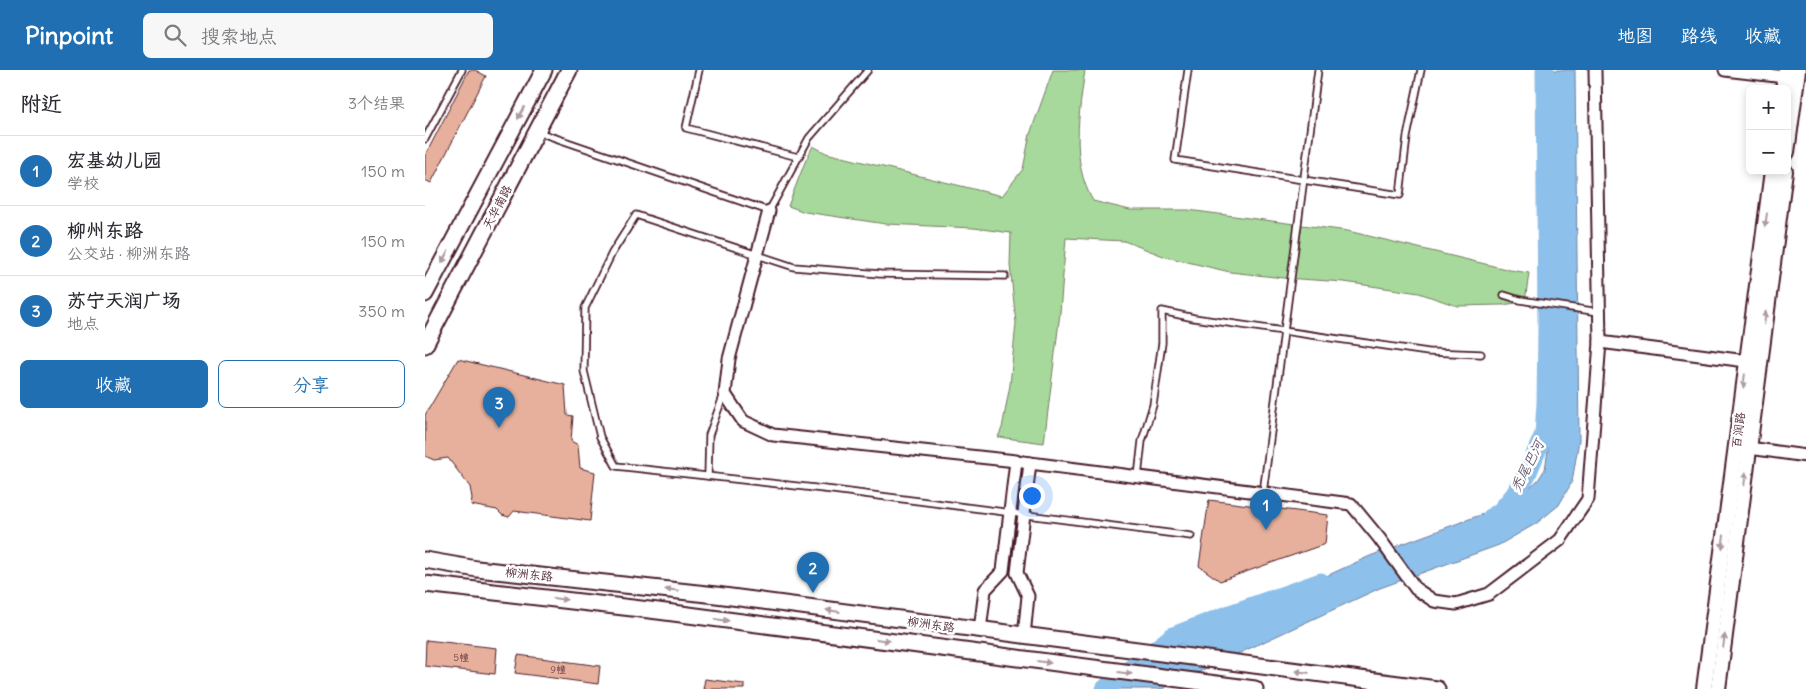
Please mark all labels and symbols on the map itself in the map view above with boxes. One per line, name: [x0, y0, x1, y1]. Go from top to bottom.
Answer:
one-way arrow: [517, 106, 525, 120]
street label: 天华南路: [479, 182, 515, 232]
one-way arrow: [1761, 212, 1769, 228]
one-way arrow: [441, 249, 449, 264]
one-way arrow: [1762, 310, 1770, 326]
one-way arrow: [1740, 373, 1748, 389]
pin: 3: [483, 387, 515, 428]
street label: 百润路: [1728, 411, 1748, 449]
water label: 秃尾巴河: [1506, 435, 1549, 495]
one-way arrow: [1741, 471, 1749, 487]
your location: [1019, 483, 1045, 509]
pin: 1: [1250, 489, 1282, 530]
one-way arrow: [1719, 534, 1727, 550]
pin: 2: [797, 552, 829, 593]
street label: 柳洲东路: [504, 564, 554, 584]
one-way arrow: [664, 586, 680, 594]
one-way arrow: [553, 596, 569, 604]
one-way arrow: [825, 607, 841, 615]
street label: 柳洲东路: [906, 613, 956, 635]
one-way arrow: [714, 616, 730, 624]
one-way arrow: [1721, 632, 1729, 648]
one-way arrow: [875, 636, 891, 644]
house number: 5幢: [453, 651, 469, 664]
one-way arrow: [1036, 658, 1052, 666]
house number: 9幢: [550, 663, 566, 676]
one-way arrow: [1293, 667, 1309, 675]
one-way arrow: [1118, 669, 1134, 677]

